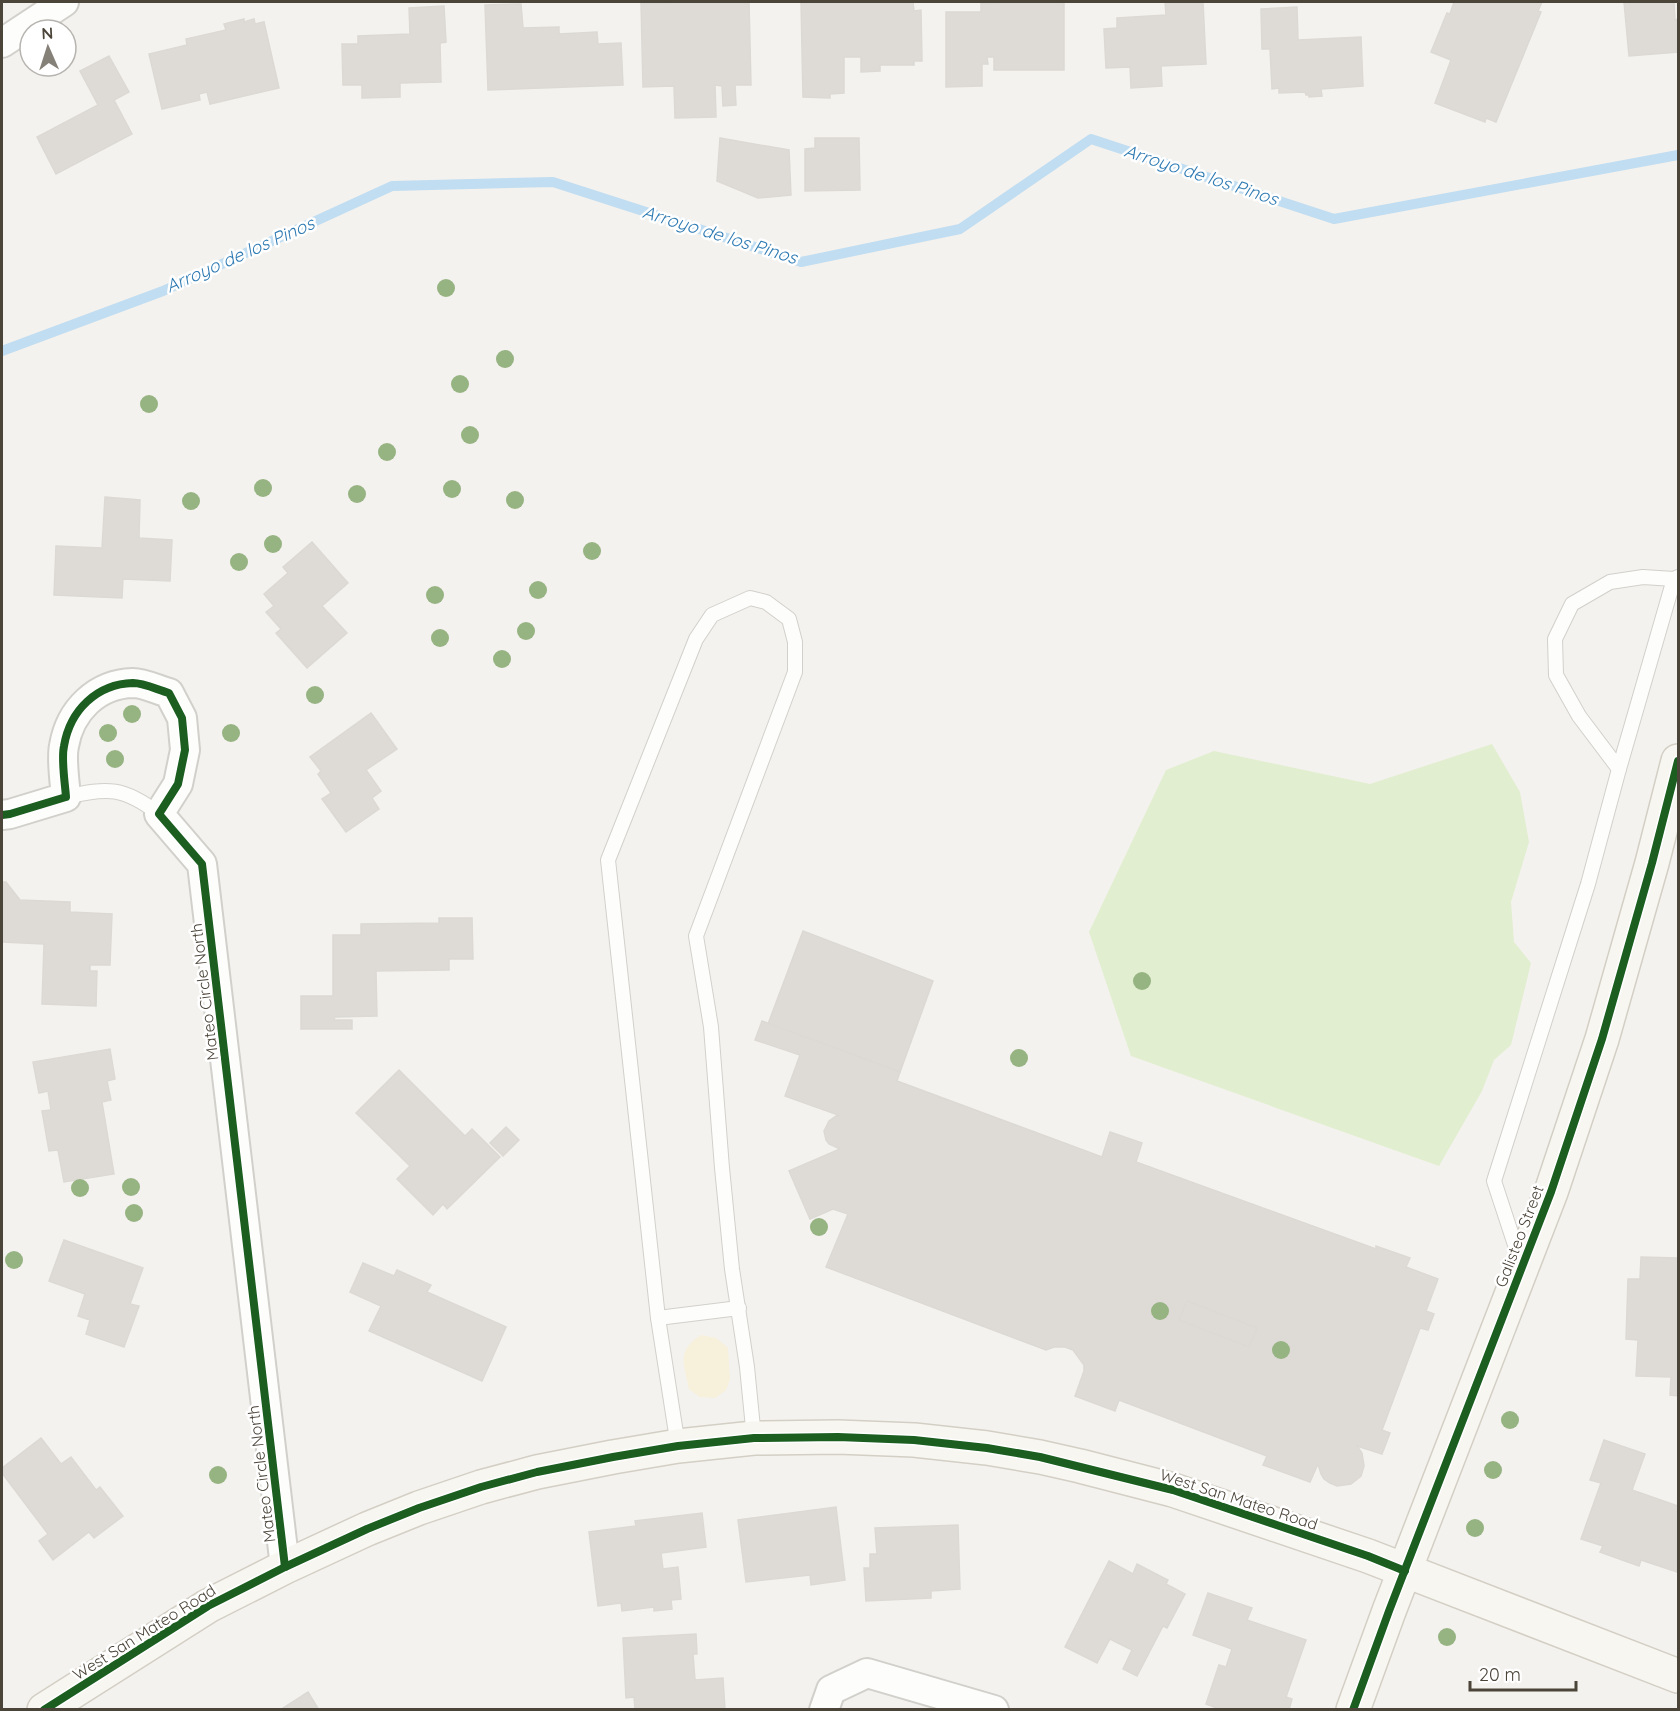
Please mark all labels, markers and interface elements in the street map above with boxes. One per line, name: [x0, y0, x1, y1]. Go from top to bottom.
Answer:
north arrow: [18, 18, 78, 78]
text: N: [41, 23, 54, 43]
water label: Arroyo de los Pinos: [1121, 139, 1282, 211]
water label: Arroyo de los Pinos: [640, 200, 802, 269]
water label: Arroyo de los Pinos: [162, 211, 319, 298]
street label: Mateo Circle North: [186, 922, 222, 1062]
street label: Galisteo Street: [1490, 1182, 1548, 1290]
street label: Mateo Circle North: [243, 1404, 279, 1544]
street label: West San Mateo Road: [1157, 1464, 1321, 1534]
street label: West San Mateo Road: [69, 1580, 219, 1684]
scale bar: [1470, 1654, 1576, 1692]
text: 20 m: [1479, 1663, 1521, 1686]

